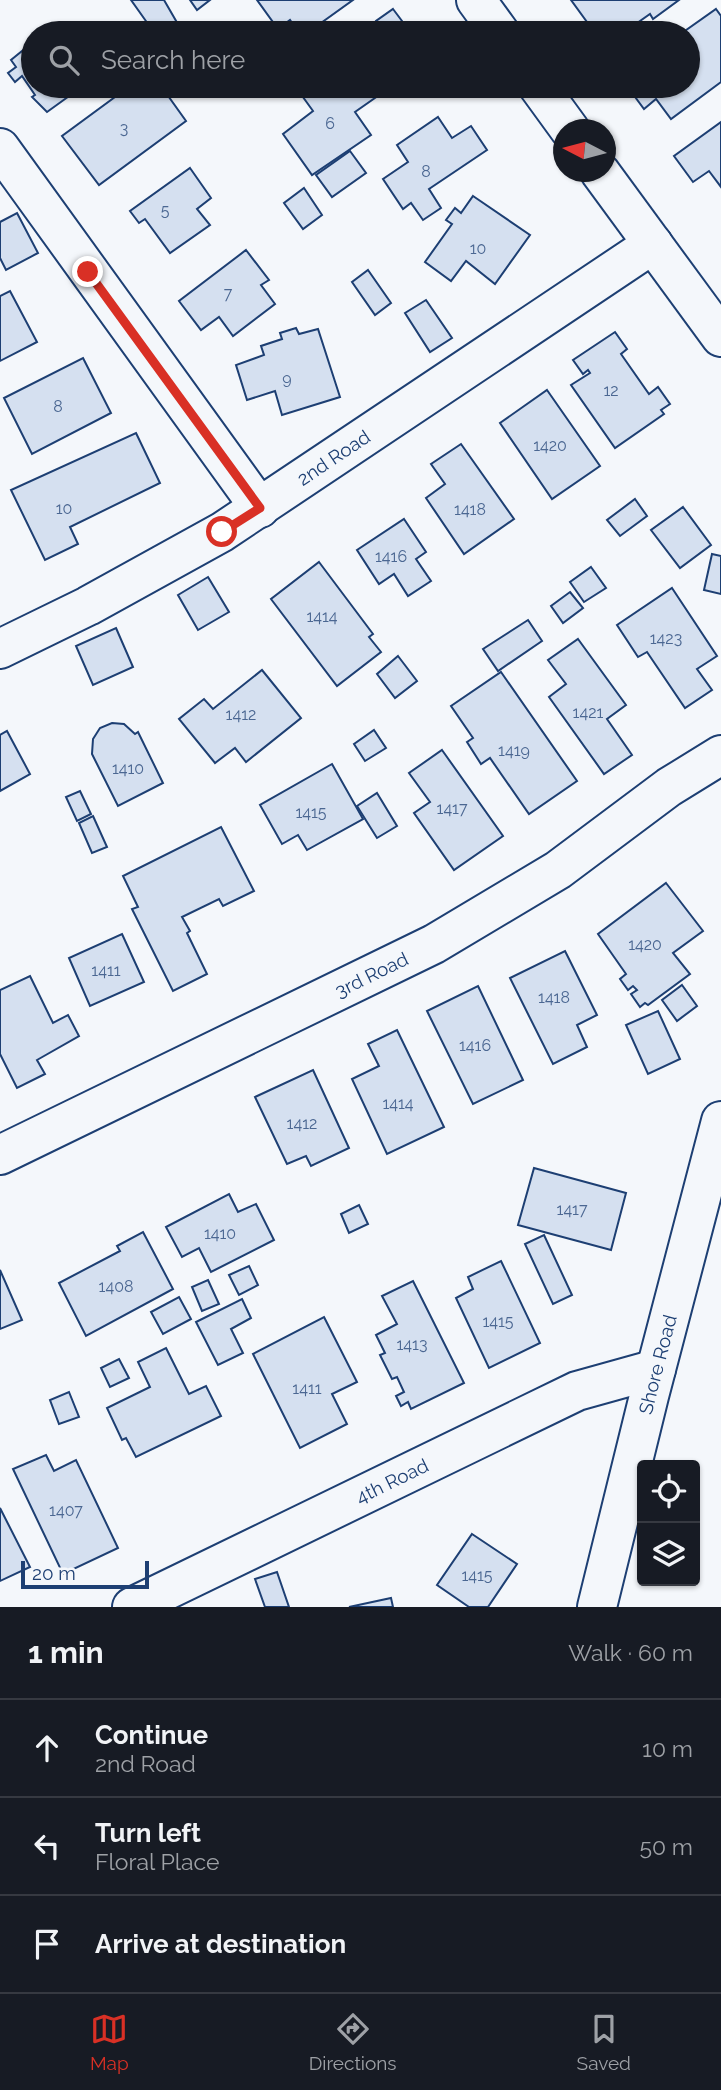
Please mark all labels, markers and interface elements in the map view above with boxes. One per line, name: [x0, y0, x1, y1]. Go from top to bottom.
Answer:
search box: [21, 21, 700, 98]
icon: search: [45, 41, 83, 79]
text: Search here: [101, 45, 245, 75]
house number: 6: [325, 114, 335, 133]
house number: 3: [120, 119, 128, 138]
north arrow: [553, 119, 616, 182]
house number: 8: [421, 162, 431, 181]
house number: 5: [161, 201, 170, 220]
house number: 10: [470, 239, 486, 258]
route end: [72, 256, 103, 287]
house number: 7: [224, 284, 233, 303]
house number: 9: [282, 369, 292, 388]
house number: 12: [603, 381, 619, 400]
house number: 8: [53, 397, 63, 416]
street label: 2nd Road: [293, 425, 374, 490]
house number: 1420: [533, 436, 567, 455]
house number: 10: [56, 499, 72, 518]
house number: 1418: [454, 500, 486, 519]
route start: [206, 516, 237, 547]
house number: 1416: [375, 547, 407, 566]
house number: 1414: [306, 607, 338, 626]
house number: 1423: [650, 629, 682, 648]
house number: 1421: [573, 703, 604, 722]
house number: 1412: [226, 705, 256, 724]
house number: 1419: [498, 741, 530, 760]
house number: 1410: [112, 759, 144, 778]
house number: 1417: [437, 799, 468, 818]
house number: 1415: [295, 803, 327, 822]
house number: 1420: [628, 935, 662, 954]
street label: 3rd Road: [331, 947, 412, 1002]
house number: 1411: [91, 961, 121, 980]
house number: 1418: [538, 988, 570, 1007]
house number: 1416: [459, 1036, 491, 1055]
house number: 1414: [382, 1094, 414, 1113]
house number: 1412: [287, 1114, 317, 1133]
house number: 1417: [557, 1200, 588, 1219]
house number: 1410: [204, 1224, 236, 1243]
house number: 1408: [99, 1277, 133, 1296]
house number: 1415: [482, 1312, 514, 1331]
street label: Shore Road: [634, 1312, 681, 1416]
house number: 1413: [397, 1335, 427, 1354]
house number: 1411: [292, 1379, 322, 1398]
street label: 4th Road: [352, 1454, 432, 1508]
map controls: [637, 1460, 700, 1586]
button: locate: [637, 1460, 700, 1523]
house number: 1407: [49, 1501, 83, 1520]
button: layers: [637, 1523, 700, 1586]
scale bar: [21, 1558, 149, 1590]
text: 20 m: [32, 1562, 76, 1584]
house number: 1415: [461, 1566, 493, 1585]
text: 1 min: [28, 1635, 104, 1670]
text: Walk · 60 m: [568, 1639, 693, 1666]
text: Continue: [95, 1720, 208, 1750]
icon: ahead: [28, 1729, 66, 1767]
text: 10 m: [642, 1735, 693, 1762]
text: 2nd Road: [95, 1750, 196, 1777]
text: Turn left: [95, 1818, 201, 1848]
icon: left: [28, 1827, 66, 1865]
text: 50 m: [639, 1833, 693, 1860]
text: Floral Place: [95, 1848, 220, 1875]
icon: arrive: [28, 1925, 66, 1963]
text: Arrive at destination: [95, 1929, 346, 1959]
tab: Map: [90, 2010, 129, 2074]
tab: Directions: [309, 2010, 397, 2074]
tab: Saved: [577, 2010, 631, 2074]

